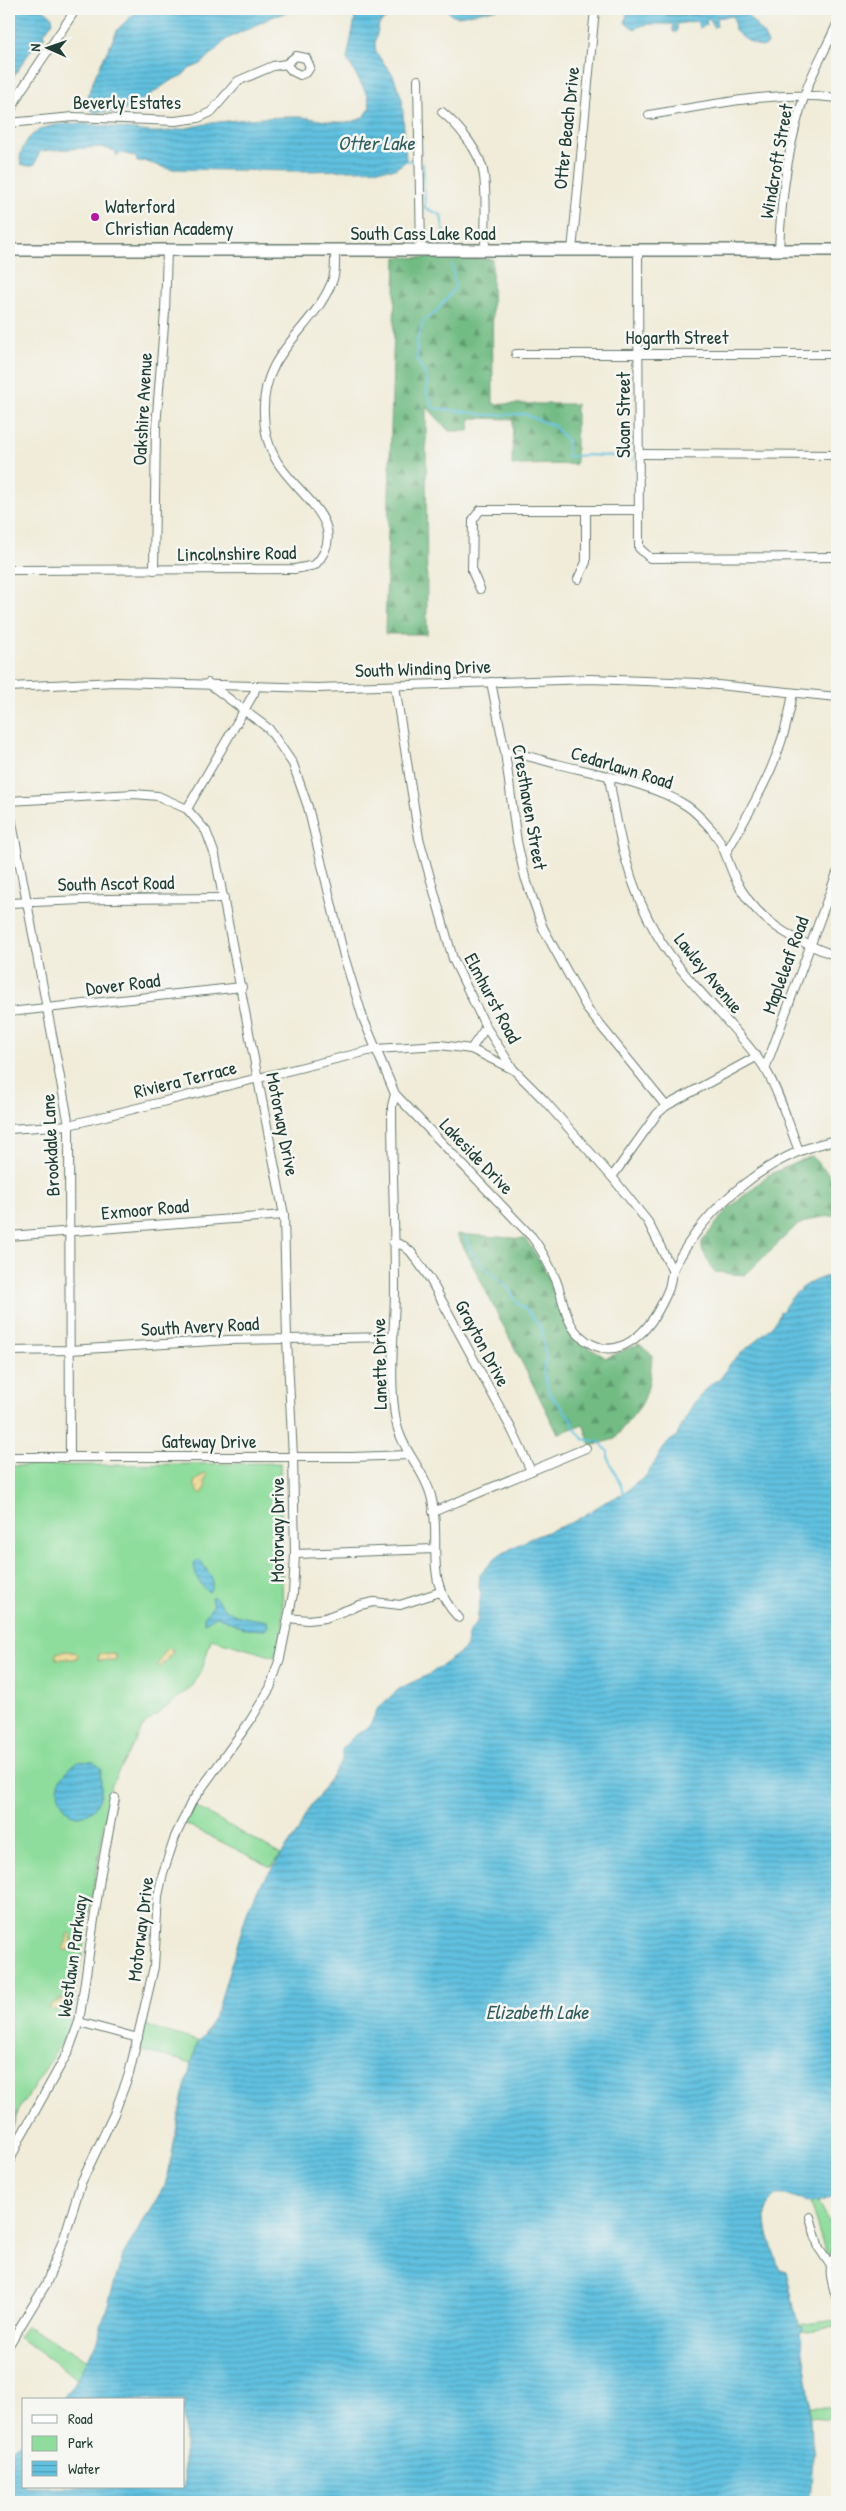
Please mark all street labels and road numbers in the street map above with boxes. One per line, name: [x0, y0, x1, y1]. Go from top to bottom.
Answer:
street label: Otter Beach Drive: [547, 65, 585, 191]
street label: Beverly Estates: [73, 89, 181, 115]
street label: Windcroft Street: [753, 101, 799, 221]
street label: South Cass Lake Road: [350, 220, 496, 246]
street label: Hogarth Street: [626, 324, 729, 350]
street label: Oakshire Avenue: [126, 352, 158, 466]
street label: Sloan Street: [610, 372, 636, 458]
street label: Lincolnshire Road: [178, 539, 297, 567]
street label: South Winding Drive: [354, 653, 492, 683]
street label: Cedarlawn Road: [568, 739, 677, 795]
street label: Cresthaven Street: [506, 742, 554, 872]
street label: South Ascot Road: [58, 869, 175, 897]
street label: Mapleleaf Road: [755, 912, 815, 1017]
street label: Lawley Avenue: [669, 927, 750, 1019]
street label: Elmhurst Road: [458, 948, 528, 1048]
street label: Dover Road: [84, 966, 162, 1001]
street label: Riviera Terrace: [131, 1054, 239, 1104]
street label: Motorway Drive: [260, 1070, 306, 1178]
street label: Brookdale Lane: [34, 1093, 66, 1197]
street label: Lakeside Drive: [434, 1112, 520, 1200]
street label: Exmoor Road: [100, 1192, 191, 1226]
street label: Grayton Drive: [449, 1295, 517, 1391]
street label: South Avery Road: [140, 1310, 260, 1342]
street label: Lanette Drive: [365, 1318, 393, 1410]
street label: Gateway Drive: [161, 1428, 257, 1454]
street label: Motorway Drive: [264, 1477, 290, 1582]
street label: Motorway Drive: [121, 1875, 159, 1983]
street label: Westlawn Parkway: [51, 1893, 93, 2019]

